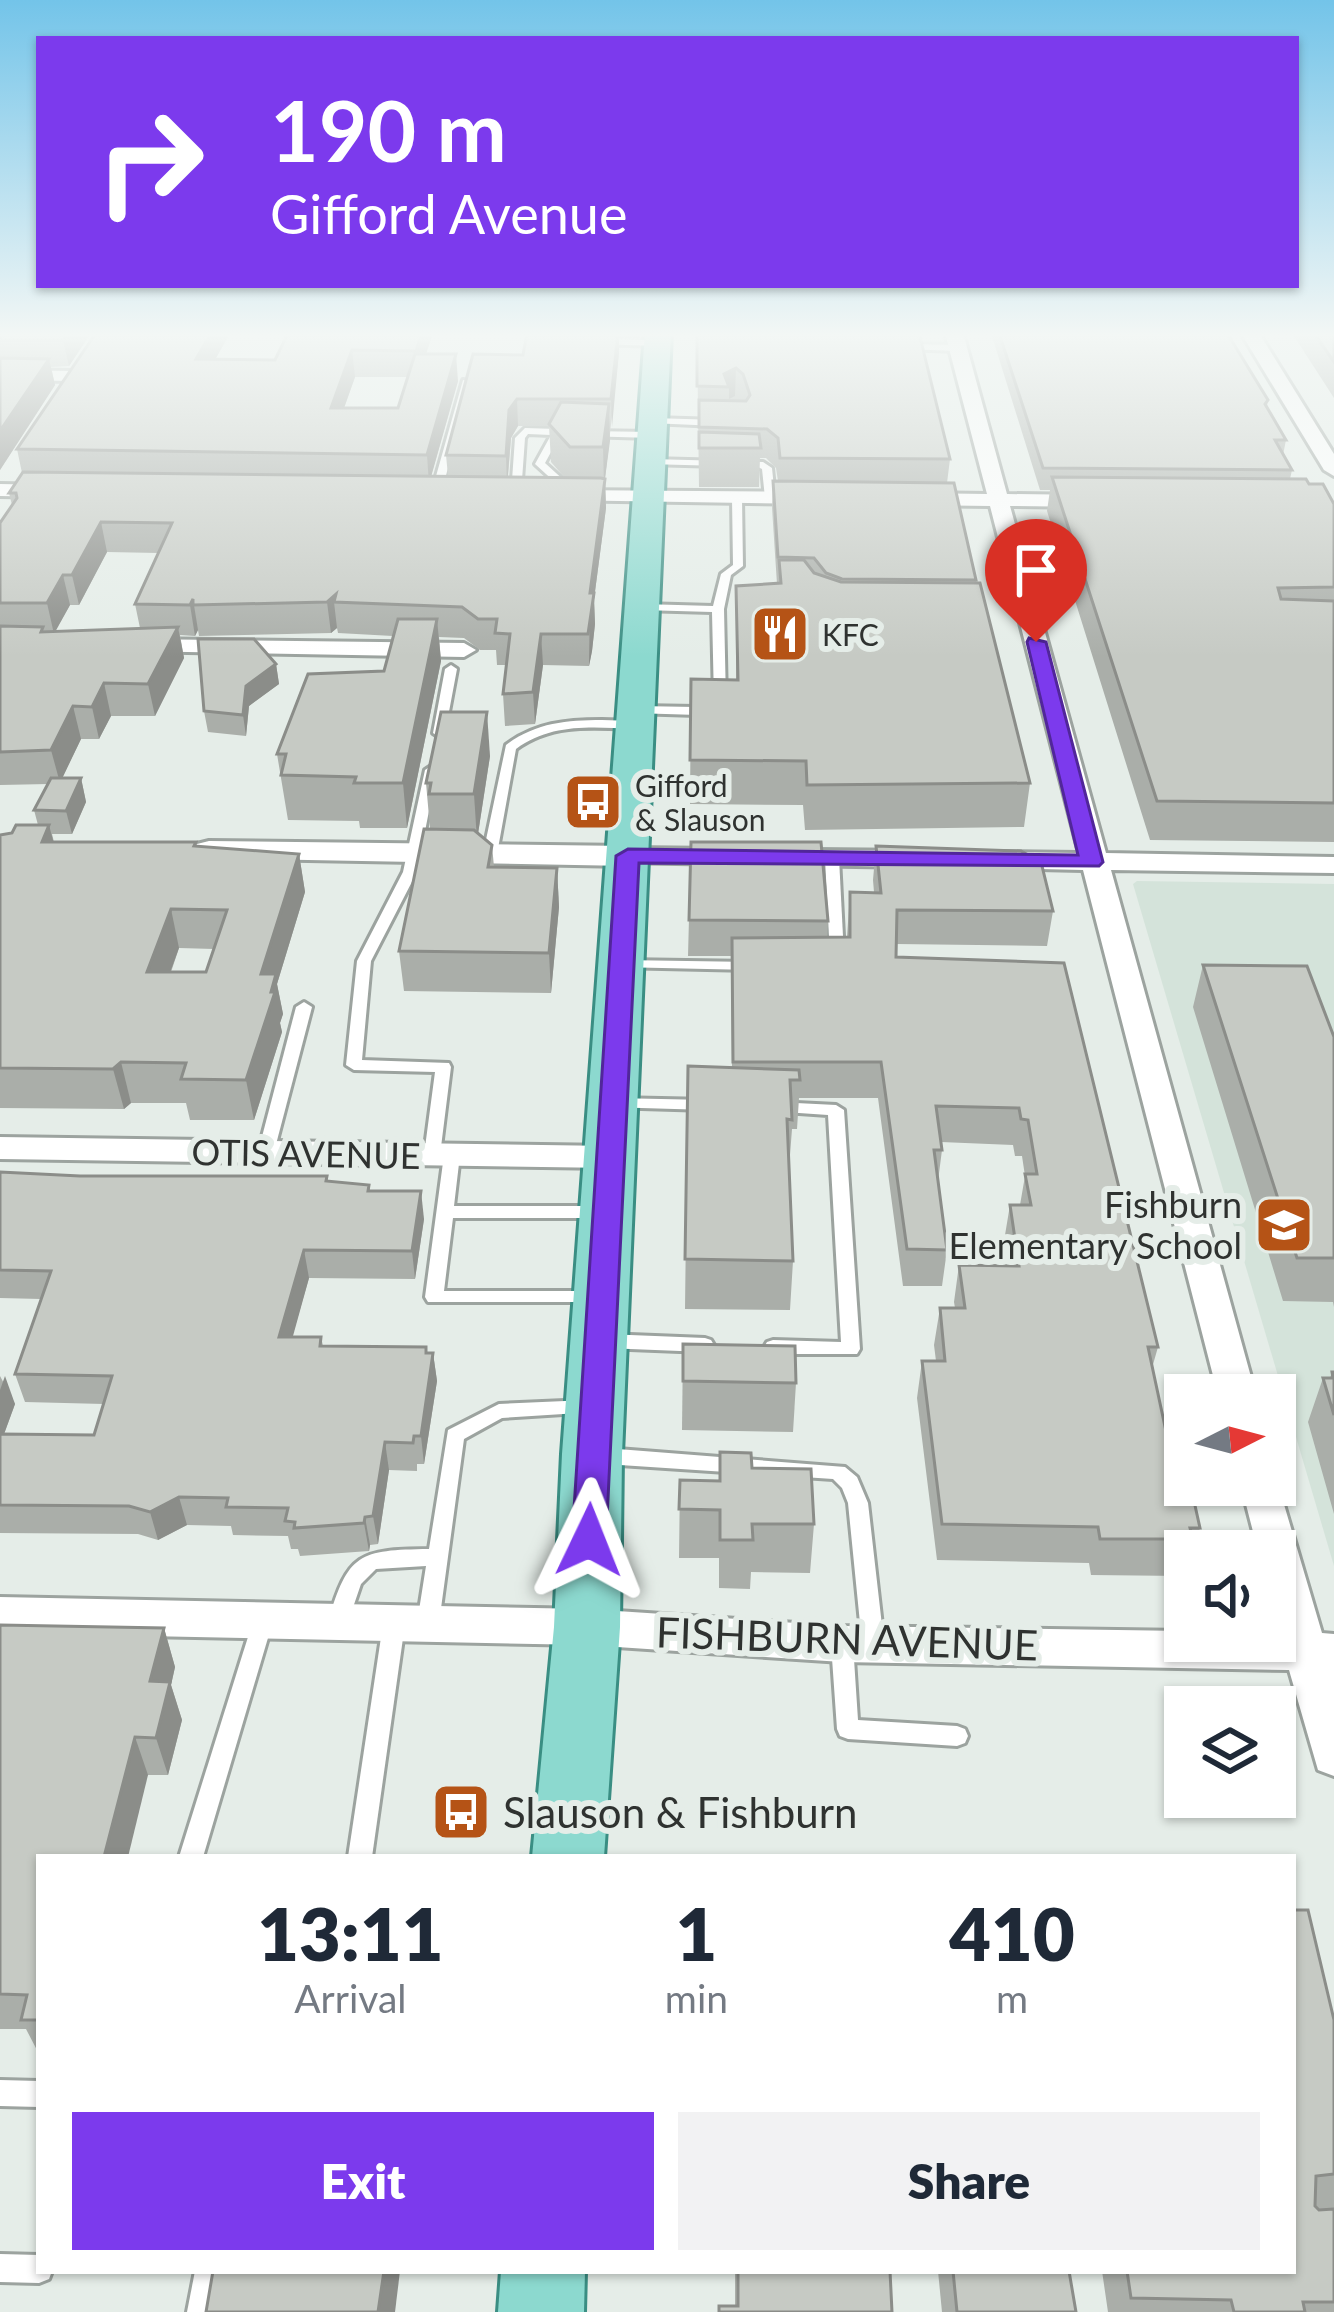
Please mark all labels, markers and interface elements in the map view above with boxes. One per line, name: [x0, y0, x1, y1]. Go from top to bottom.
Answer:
text: 190 m: [270, 79, 507, 180]
icon: right: [72, 84, 228, 240]
text: Gifford Avenue: [270, 181, 627, 246]
pin: [985, 519, 1087, 642]
icon: arrive: [1003, 537, 1069, 603]
restaurant icon: KFC: [749, 603, 811, 665]
place label: KFC: [822, 616, 879, 652]
place label: Gifford & Slauson: [635, 767, 766, 837]
bus stop icon: Gifford & Slauson: [562, 771, 624, 833]
street label: OTIS AVENUE: [191, 1129, 421, 1177]
place label: Fishburn Elementary School: [949, 1182, 1242, 1267]
school or university icon: Fishburn Elementary School: [1253, 1194, 1315, 1256]
north arrow: [1164, 1374, 1296, 1506]
map controls: [1164, 1374, 1296, 1818]
position arrow: [526, 1477, 652, 1603]
button: sound: [1164, 1530, 1296, 1662]
street label: FISHBURN AVENUE: [655, 1606, 1039, 1670]
button: layers: [1164, 1686, 1296, 1818]
bus stop icon: Slauson & Fishburn: [430, 1781, 492, 1843]
place label: Slauson & Fishburn: [503, 1787, 858, 1837]
text: 13:11: [257, 1890, 443, 1976]
text: 1: [676, 1890, 717, 1976]
text: 410: [949, 1890, 1075, 1976]
text: Arrival: [294, 1975, 407, 2021]
text: min: [665, 1975, 728, 2021]
text: m: [996, 1975, 1028, 2021]
button: Exit: [72, 2112, 654, 2250]
button: Share: [678, 2112, 1260, 2250]

